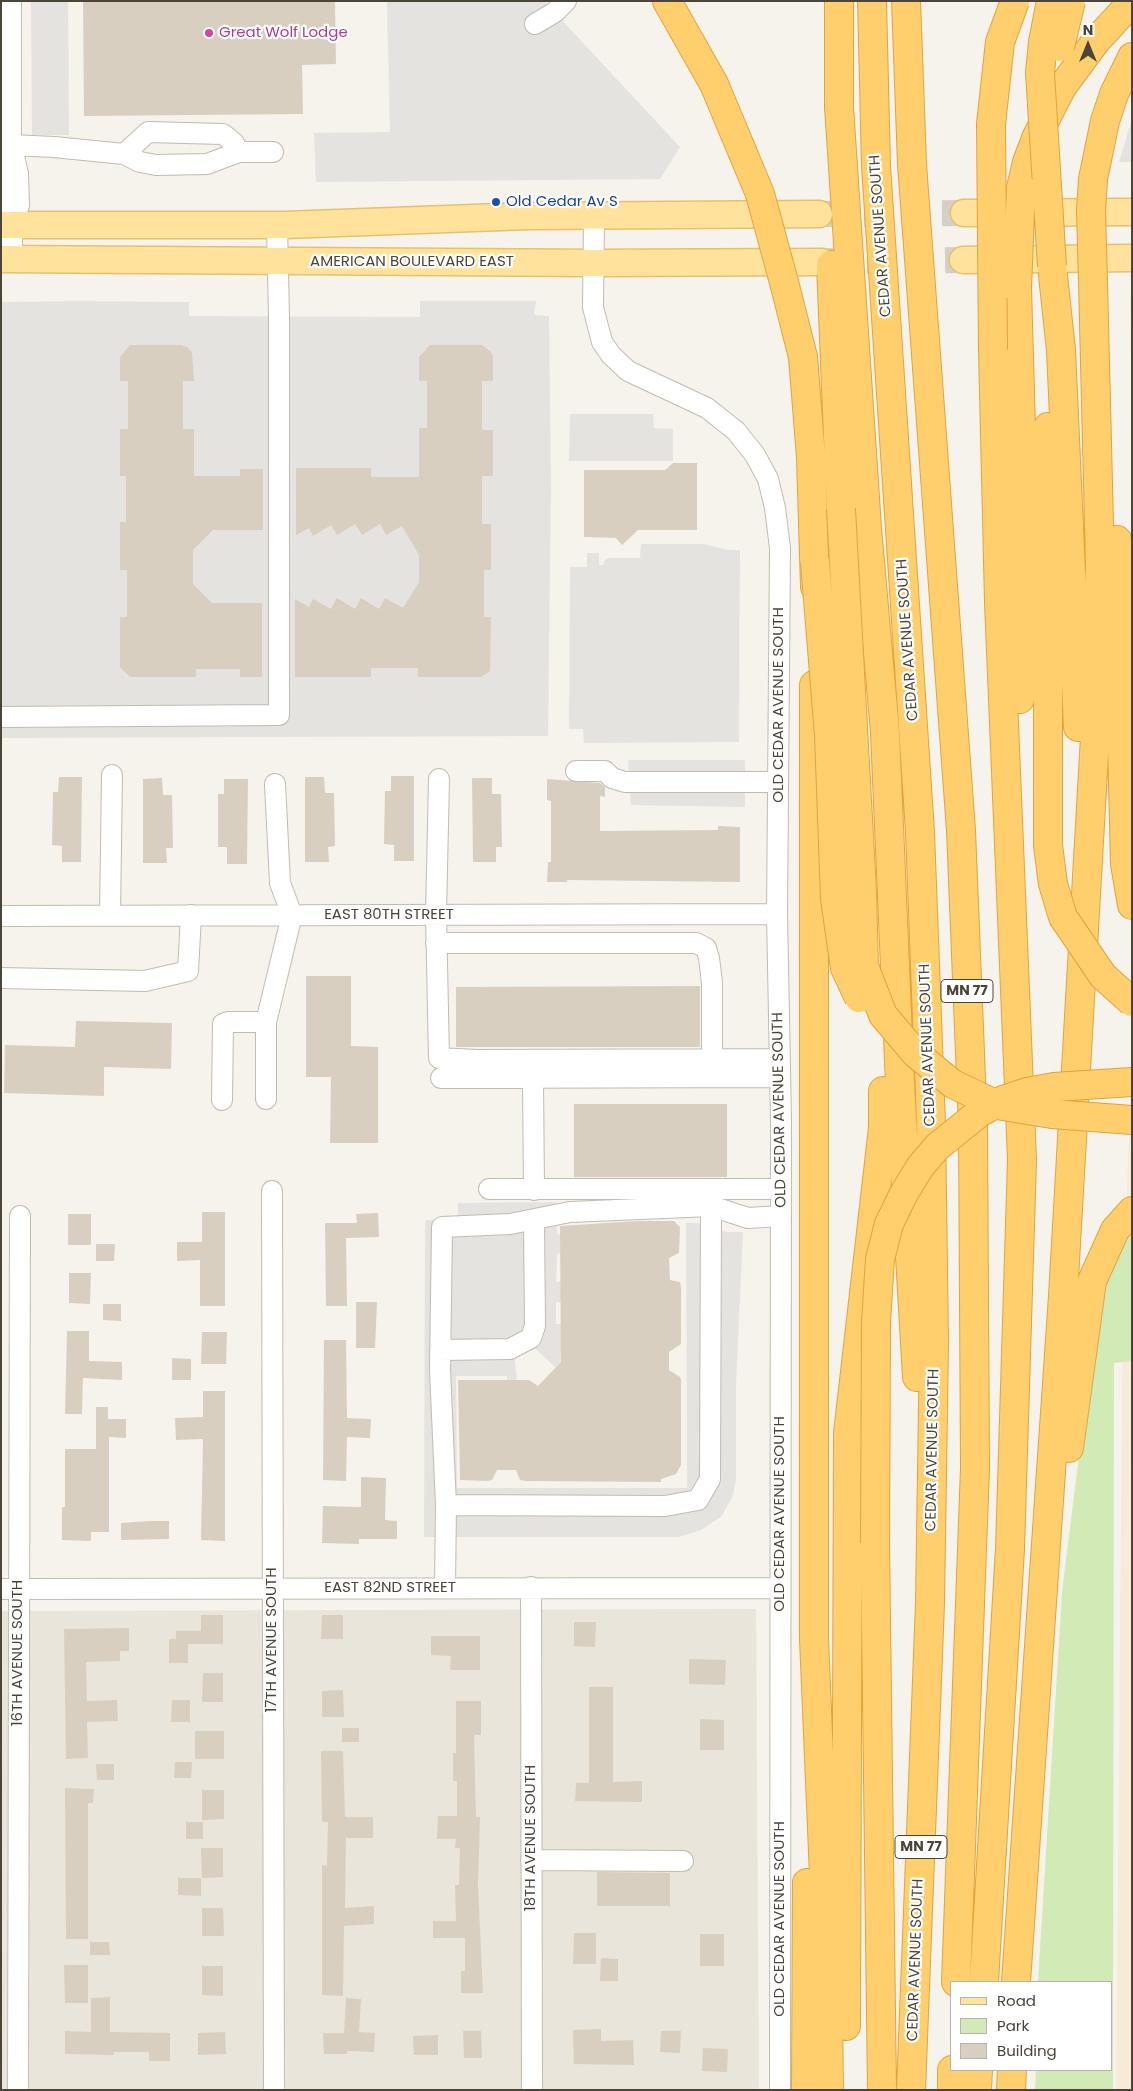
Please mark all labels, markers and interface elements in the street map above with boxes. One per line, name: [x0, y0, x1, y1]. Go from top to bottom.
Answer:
north arrow: [1063, 20, 1113, 70]
text: N: [1083, 20, 1093, 40]
place label: Great Wolf Lodge: [219, 24, 348, 42]
marker: Great Wolf Lodge: [203, 27, 215, 39]
street label: CEDAR AVENUE SOUTH: [866, 154, 896, 318]
place label: Old Cedar Av S: [506, 193, 618, 211]
marker: Old Cedar Av S: [490, 196, 502, 208]
street label: AMERICAN BOULEVARD EAST: [310, 253, 514, 271]
street label: CEDAR AVENUE SOUTH: [893, 558, 923, 722]
street label: OLD CEDAR AVENUE SOUTH: [770, 607, 788, 803]
street label: EAST 80TH STREET: [324, 906, 454, 924]
street label: CEDAR AVENUE SOUTH: [916, 963, 940, 1127]
road number: MN 77: [941, 979, 993, 1002]
street label: OLD CEDAR AVENUE SOUTH: [769, 1012, 791, 1208]
street label: CEDAR AVENUE SOUTH: [923, 1369, 943, 1531]
street label: OLD CEDAR AVENUE SOUTH: [771, 1416, 789, 1612]
street label: 17TH AVENUE SOUTH: [263, 1567, 281, 1713]
street label: EAST 82ND STREET: [324, 1579, 456, 1597]
street label: 16TH AVENUE SOUTH: [9, 1580, 27, 1726]
street label: 18TH AVENUE SOUTH: [522, 1765, 540, 1911]
street label: OLD CEDAR AVENUE SOUTH: [771, 1821, 789, 2017]
road number: MN 77: [895, 1835, 947, 1858]
street label: CEDAR AVENUE SOUTH: [904, 1878, 928, 2042]
legend: [950, 1981, 1113, 2071]
text: Road: [997, 1990, 1036, 2011]
text: Park: [997, 2015, 1029, 2036]
text: Building: [997, 2040, 1057, 2061]

